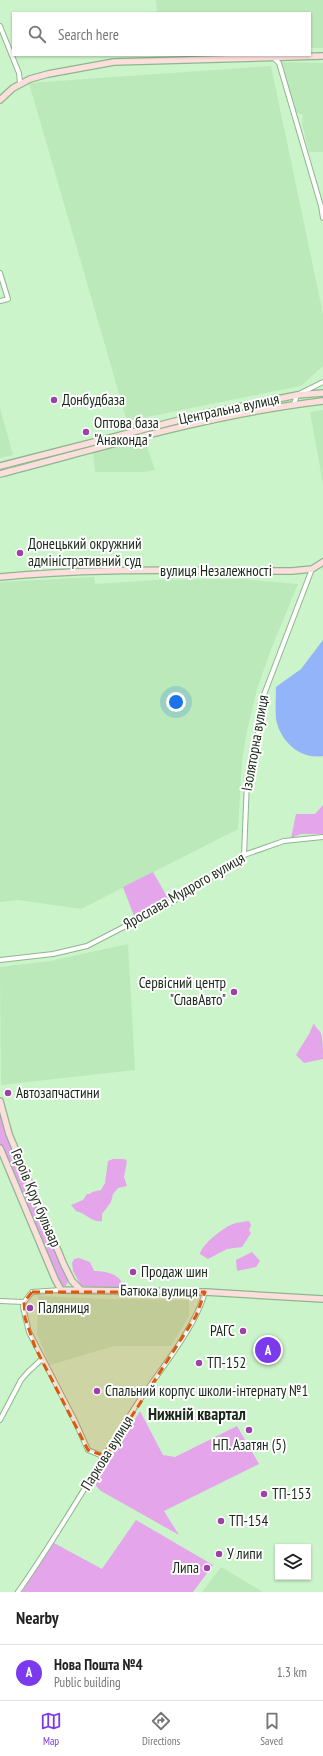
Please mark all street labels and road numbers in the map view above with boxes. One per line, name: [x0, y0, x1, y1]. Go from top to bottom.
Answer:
street label: Центральна вулиця: [177, 389, 281, 428]
street label: вулиця Незалежності: [160, 561, 272, 580]
street label: Ізоляторна вулиця: [237, 693, 272, 792]
street label: Ярослава Мудрого вулиця: [119, 848, 248, 933]
street label: Героїв Крут бульвар: [7, 1146, 66, 1250]
street label: Батюка вулиця: [120, 1280, 198, 1301]
street label: Паркова вулиця: [76, 1412, 137, 1494]

